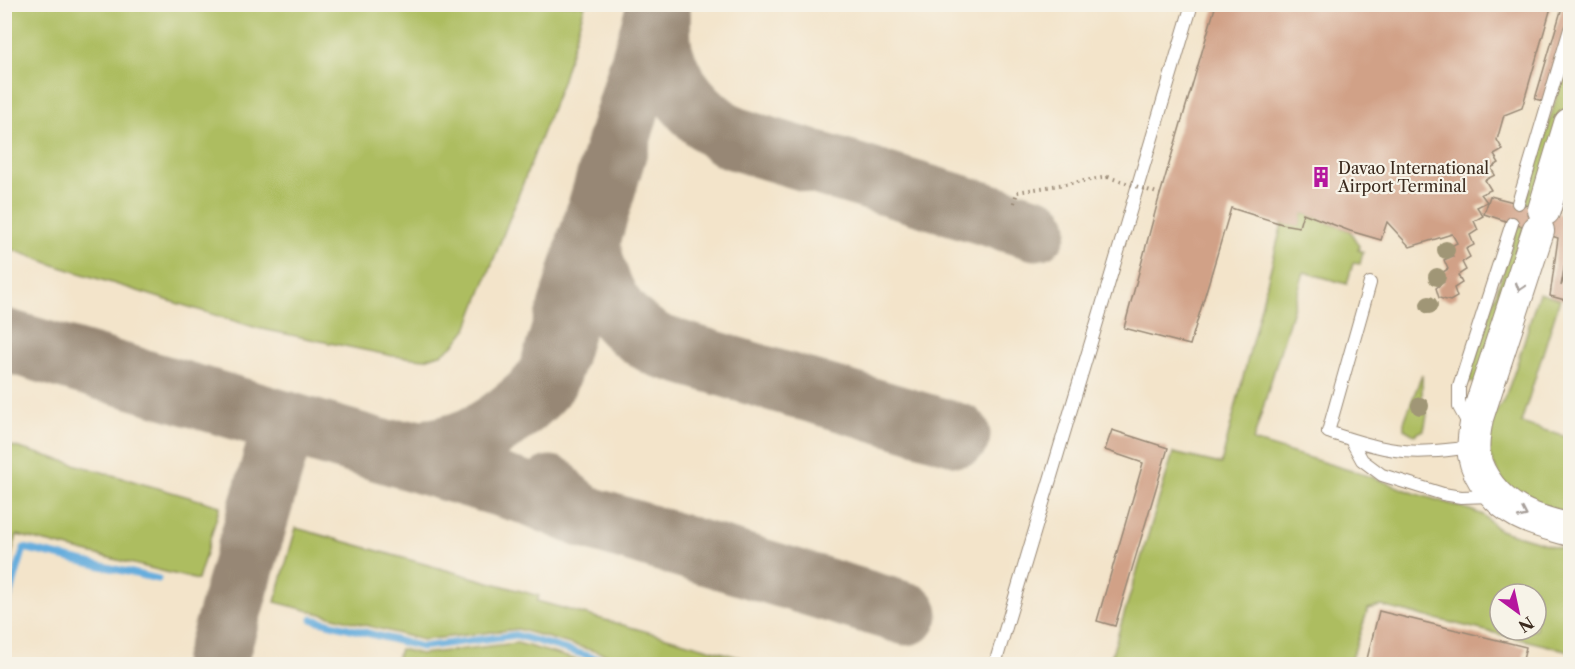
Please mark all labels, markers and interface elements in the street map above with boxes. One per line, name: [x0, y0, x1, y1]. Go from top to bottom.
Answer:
place label: Davao International Airport Terminal: [1337, 158, 1489, 196]
building icon: Davao International Airport Terminal: [1309, 165, 1333, 189]
one-way arrow: [1515, 281, 1527, 292]
one-way arrow: [1517, 506, 1528, 518]
north arrow: [1488, 582, 1548, 642]
text: N: [1515, 612, 1537, 637]

